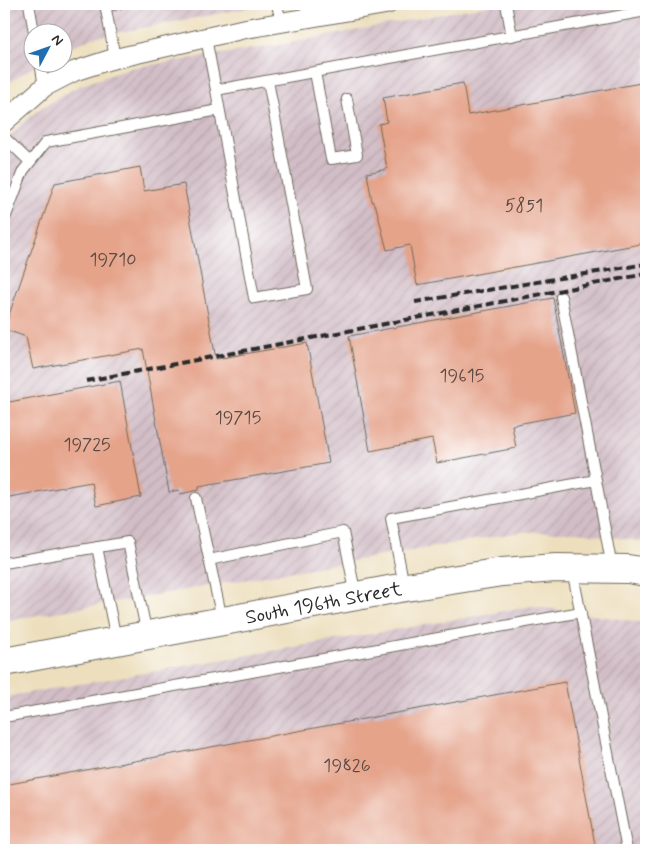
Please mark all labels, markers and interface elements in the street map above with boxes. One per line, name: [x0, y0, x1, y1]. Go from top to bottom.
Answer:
north arrow: [22, 22, 72, 72]
text: N: [47, 31, 67, 50]
house number: 5851: [505, 194, 543, 218]
house number: 19710: [89, 248, 137, 272]
house number: 19615: [440, 364, 484, 388]
house number: 19715: [215, 406, 261, 430]
house number: 19725: [63, 433, 111, 457]
street label: South 196th Street: [243, 576, 404, 632]
house number: 19826: [323, 754, 371, 778]

